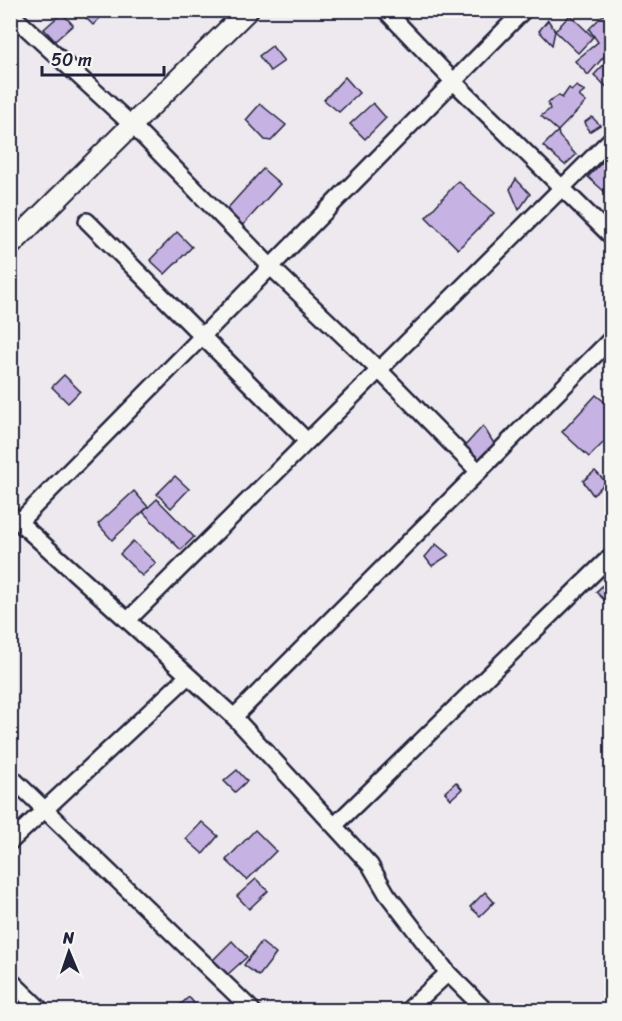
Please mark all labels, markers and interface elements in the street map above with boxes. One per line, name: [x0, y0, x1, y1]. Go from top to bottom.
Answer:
scale bar: [42, 39, 164, 77]
text: 50 m: [51, 44, 92, 76]
north arrow: [39, 922, 99, 982]
text: N: [61, 923, 75, 952]

